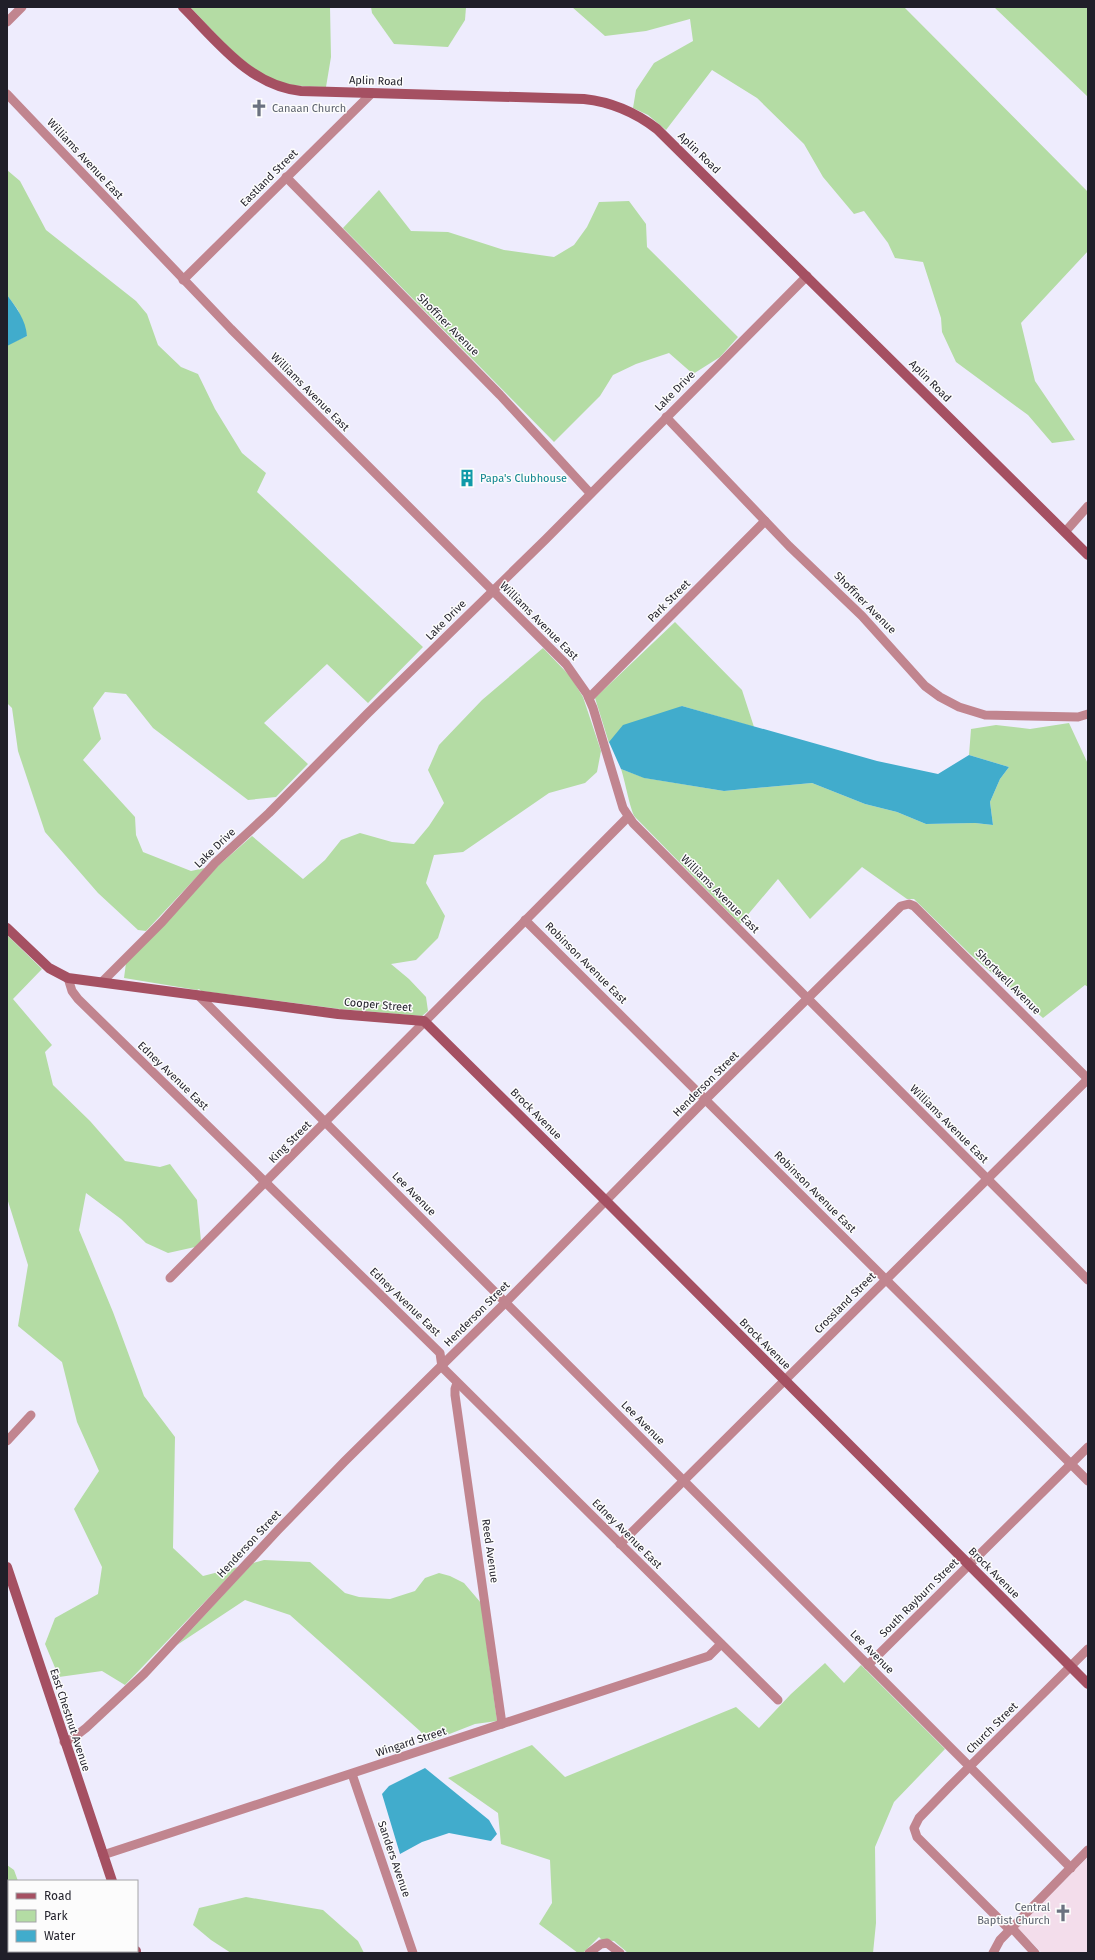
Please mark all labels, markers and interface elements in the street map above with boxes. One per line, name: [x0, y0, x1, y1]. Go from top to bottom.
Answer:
street label: Aplin Road: [349, 74, 403, 88]
church icon: Canaan Church: [249, 98, 269, 118]
place label: Canaan Church: [272, 102, 346, 115]
street label: Williams Avenue East: [44, 116, 126, 202]
street label: Aplin Road: [675, 130, 723, 176]
street label: Eastland Street: [238, 147, 300, 209]
street label: Shoffner Avenue: [414, 291, 482, 359]
street label: Williams Avenue East: [268, 350, 352, 434]
street label: Aplin Road: [906, 357, 954, 405]
street label: Lake Drive: [652, 368, 698, 414]
building icon: Papa's Clubhouse: [457, 468, 477, 488]
place label: Papa's Clubhouse: [480, 472, 567, 485]
street label: Shoffner Avenue: [831, 569, 899, 637]
street label: Park Street: [645, 577, 693, 625]
street label: Williams Avenue East: [497, 579, 581, 663]
street label: Lake Drive: [423, 597, 469, 643]
street label: Lake Drive: [192, 825, 238, 871]
street label: Williams Avenue East: [678, 852, 762, 936]
street label: Robinson Avenue East: [542, 919, 630, 1007]
street label: Shortwell Avenue: [973, 947, 1043, 1017]
street label: Cooper Street: [343, 996, 413, 1014]
street label: Edney Avenue East: [135, 1039, 211, 1113]
street label: Henderson Street: [671, 1049, 741, 1119]
street label: Williams Avenue East: [907, 1082, 991, 1166]
street label: Brock Avenue: [508, 1086, 564, 1142]
street label: King Street: [266, 1118, 314, 1166]
street label: Robinson Avenue East: [771, 1148, 859, 1236]
street label: Lee Avenue: [389, 1169, 439, 1219]
street label: Edney Avenue East: [367, 1265, 443, 1339]
street label: Crossland Street: [812, 1270, 878, 1336]
street label: Henderson Street: [442, 1279, 512, 1349]
street label: Brock Avenue: [737, 1316, 793, 1372]
street label: Lee Avenue: [618, 1398, 668, 1448]
street label: Edney Avenue East: [589, 1496, 665, 1572]
street label: Henderson Street: [214, 1508, 284, 1580]
street label: Reed Avenue: [479, 1518, 501, 1584]
street label: Brock Avenue: [966, 1545, 1022, 1601]
street label: South Rayburn Street: [877, 1556, 961, 1640]
street label: Lee Avenue: [847, 1627, 897, 1677]
street label: East Chestnut Avenue: [47, 1667, 93, 1773]
street label: Church Street: [964, 1700, 1020, 1756]
street label: Wingard Street: [374, 1724, 448, 1760]
street label: Sanders Avenue: [375, 1819, 413, 1899]
legend: [8, 1880, 138, 1952]
text: Road: [44, 1889, 72, 1903]
place label: Central Baptist Church: [977, 1901, 1050, 1927]
church icon: Central Baptist Church: [1053, 1903, 1073, 1923]
text: Park: [44, 1909, 68, 1923]
text: Water: [44, 1929, 76, 1943]

